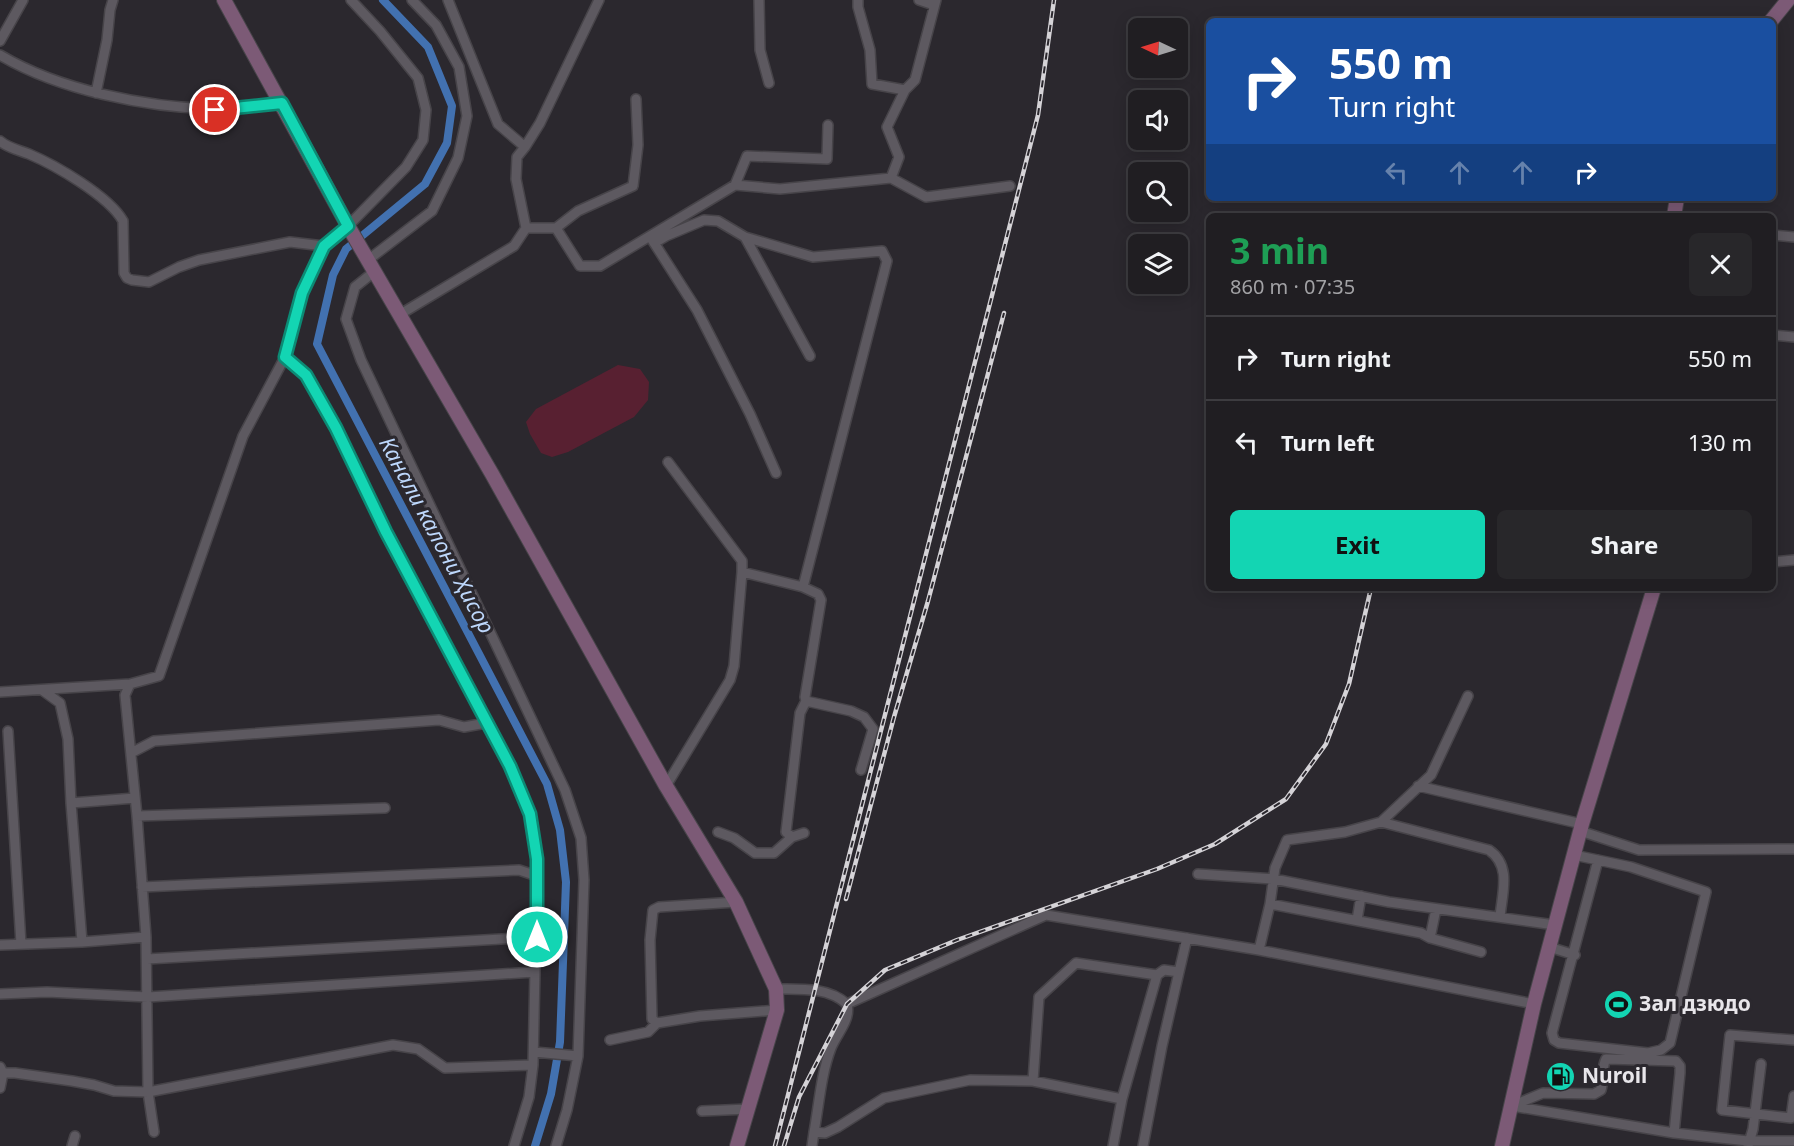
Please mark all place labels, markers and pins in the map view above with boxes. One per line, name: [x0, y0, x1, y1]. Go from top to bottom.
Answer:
pin: [189, 84, 240, 135]
sports icon: Зал дзюдо: [1602, 988, 1634, 1020]
place label: Зал дзюдо: [1639, 989, 1751, 1017]
fuel station icon: Nuroil: [1545, 1060, 1577, 1092]
place label: Nuroil: [1582, 1061, 1647, 1089]

